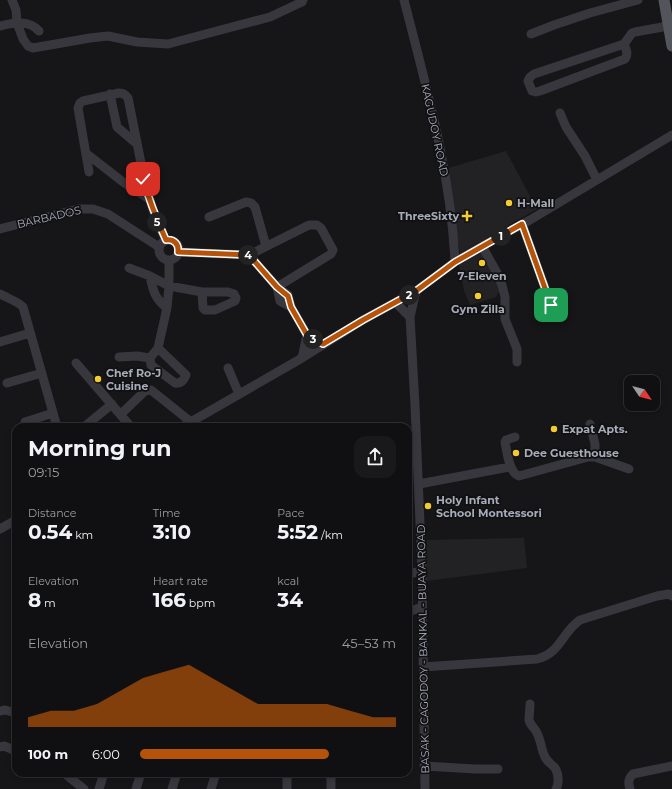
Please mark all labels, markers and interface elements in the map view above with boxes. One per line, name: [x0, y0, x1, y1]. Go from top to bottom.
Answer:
street label: KAGUDOY ROAD: [418, 82, 452, 178]
pin: [126, 162, 160, 196]
icon: check: [132, 168, 154, 190]
place label: H-Mall: [517, 196, 554, 210]
marker: H-Mall: [504, 198, 514, 208]
street label: BARBADOS: [16, 203, 83, 231]
place label: ThreeSixty: [398, 209, 459, 223]
marker: ThreeSixty: [462, 211, 472, 221]
pin: 5: [147, 212, 167, 232]
text: 5: [154, 215, 160, 229]
pin: 1: [491, 226, 511, 246]
text: 1: [499, 229, 503, 243]
pin: 4: [238, 245, 258, 265]
text: 4: [244, 248, 252, 262]
marker: 7-Eleven: [477, 258, 487, 268]
place label: 7-Eleven: [458, 269, 507, 283]
pin: 2: [399, 285, 419, 305]
text: 2: [406, 288, 412, 302]
pin: [534, 288, 568, 322]
marker: Gym Zilla: [473, 291, 483, 301]
icon: arrive: [540, 294, 562, 316]
place label: Gym Zilla: [451, 302, 505, 316]
pin: 3: [303, 329, 323, 349]
text: 3: [310, 332, 316, 346]
place label: Chef Ro-J Cuisine: [106, 366, 161, 393]
marker: Chef Ro-J Cuisine: [93, 374, 103, 384]
north arrow: [624, 375, 660, 411]
map controls: [624, 375, 660, 411]
place label: Expat Apts.: [562, 422, 628, 436]
marker: Expat Apts.: [549, 424, 559, 434]
text: Morning run: [28, 435, 171, 462]
button: share: [354, 436, 396, 478]
place label: Dee Guesthouse: [524, 446, 619, 460]
marker: Dee Guesthouse: [511, 448, 521, 458]
text: 09:15: [28, 464, 59, 480]
place label: Holy Infant School Montessori: [436, 493, 542, 520]
marker: Holy Infant School Montessori: [423, 501, 433, 511]
text: Distance: [28, 506, 76, 520]
text: Time: [153, 506, 180, 520]
text: Pace: [277, 506, 304, 520]
text: 0.54: [28, 520, 72, 544]
text: 3:10: [153, 520, 191, 544]
text: 5:52: [277, 520, 318, 544]
street label: BASAK - CAGODOY - BANKAL - BUAYA ROAD: [414, 524, 432, 774]
text: km: [72, 528, 93, 542]
text: /km: [318, 528, 343, 542]
text: Elevation: [28, 574, 79, 588]
text: Heart rate: [153, 574, 208, 588]
text: kcal: [277, 574, 299, 588]
text: 8: [28, 588, 41, 612]
text: 166: [153, 588, 186, 612]
text: 34: [277, 588, 303, 612]
text: m: [41, 596, 56, 610]
text: bpm: [186, 596, 215, 610]
text: Elevation: [28, 635, 88, 651]
text: 45–53 m: [342, 635, 396, 651]
text: 100 m: [28, 746, 68, 762]
text: 6:00: [92, 746, 120, 762]

